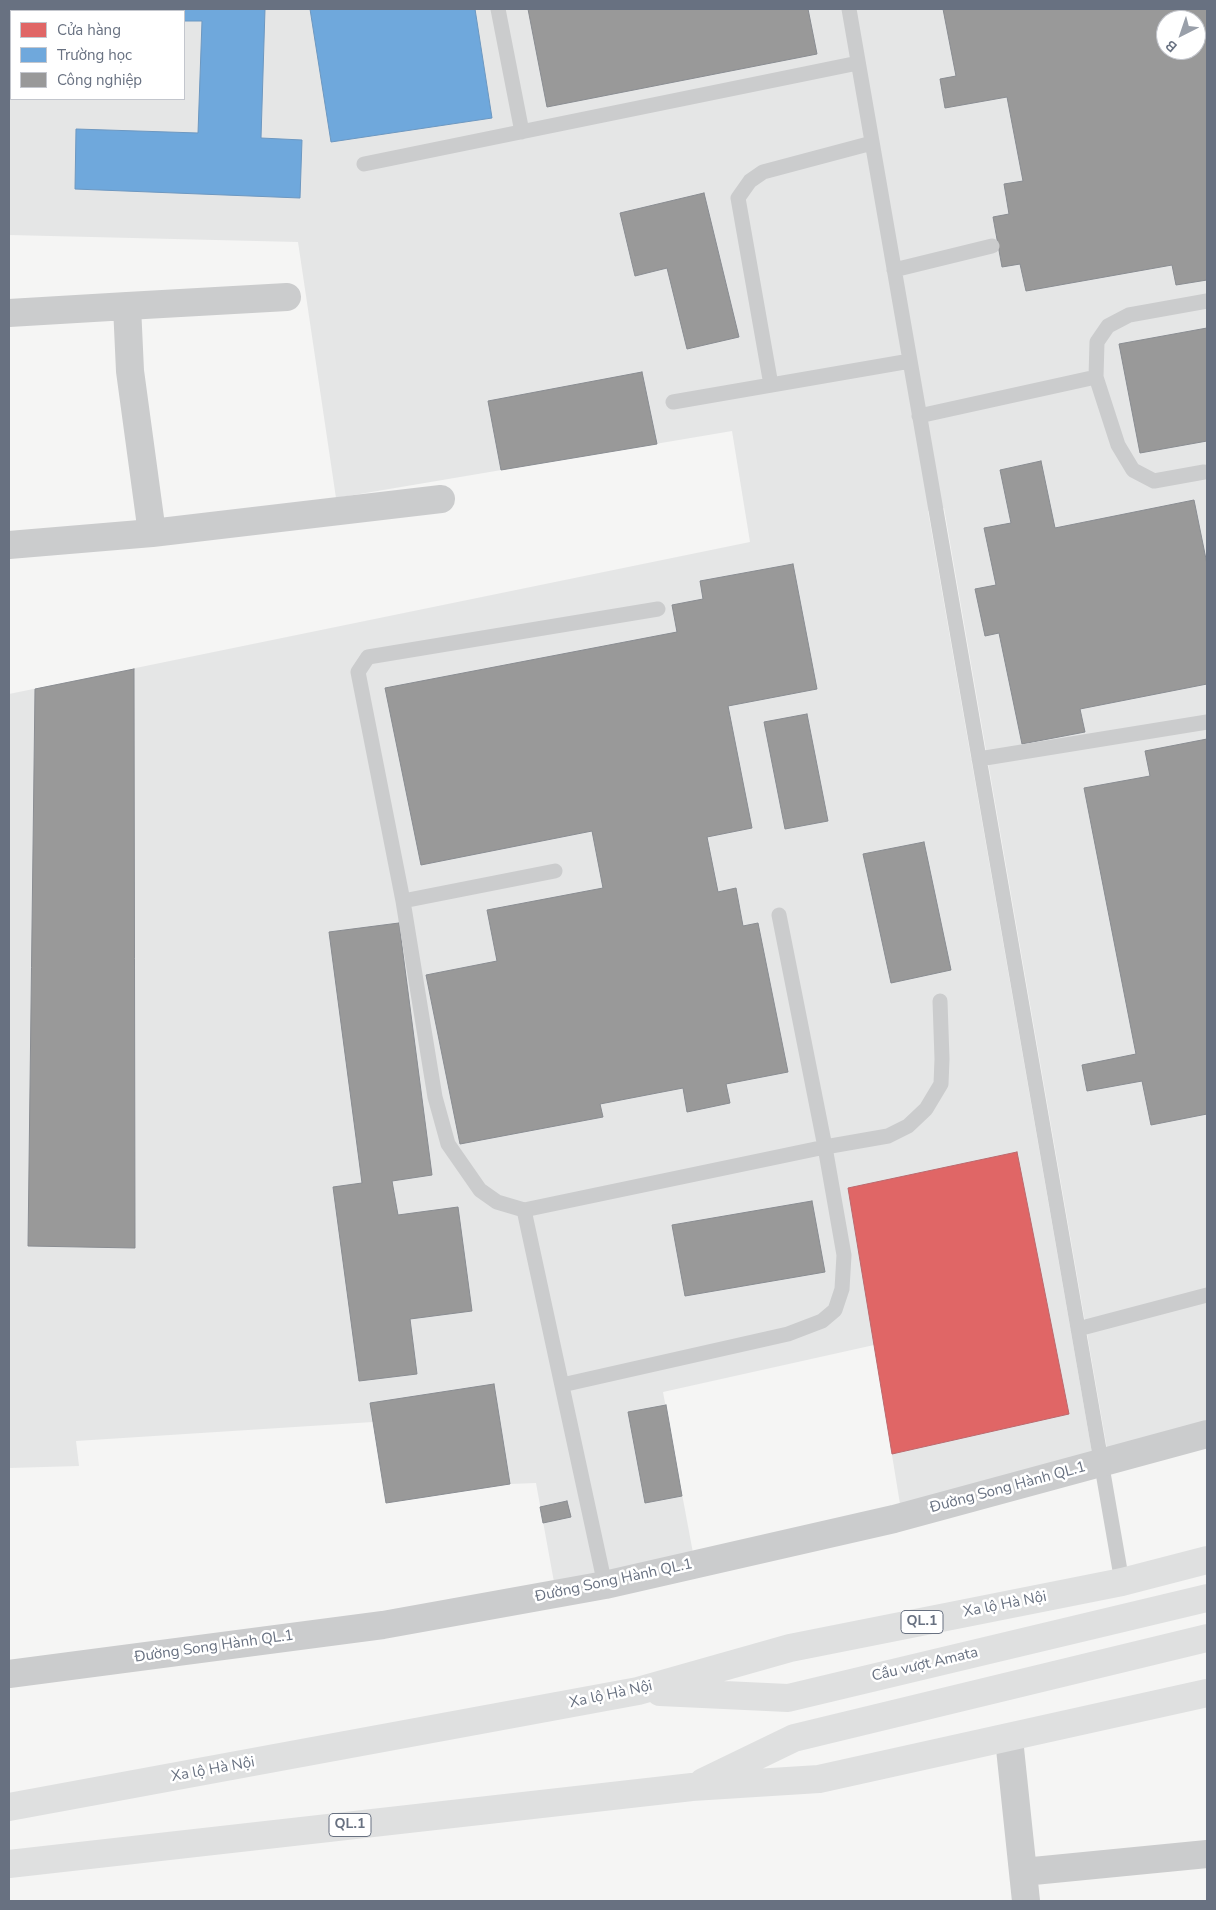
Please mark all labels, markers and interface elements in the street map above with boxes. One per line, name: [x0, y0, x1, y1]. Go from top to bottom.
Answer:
legend: [10, 10, 185, 100]
north arrow: [1156, 10, 1206, 60]
text: Cửa hàng: [57, 20, 121, 40]
text: B: [1162, 36, 1181, 56]
text: Trường học: [57, 45, 132, 65]
text: Công nghiệp: [57, 70, 142, 90]
street label: Đường Song Hành QL.1: [928, 1459, 1088, 1517]
street label: Đường Song Hành QL.1: [534, 1556, 694, 1606]
street label: Xa lộ Hà Nội: [962, 1588, 1048, 1622]
road number: QL.1: [901, 1610, 943, 1634]
street label: Đường Song Hành QL.1: [133, 1627, 295, 1667]
street label: Cầu vượt Amata: [870, 1644, 980, 1686]
street label: Xa lộ Hà Nội: [568, 1677, 654, 1713]
street label: Xa lộ Hà Nội: [170, 1754, 256, 1786]
road number: QL.1: [329, 1814, 371, 1836]

